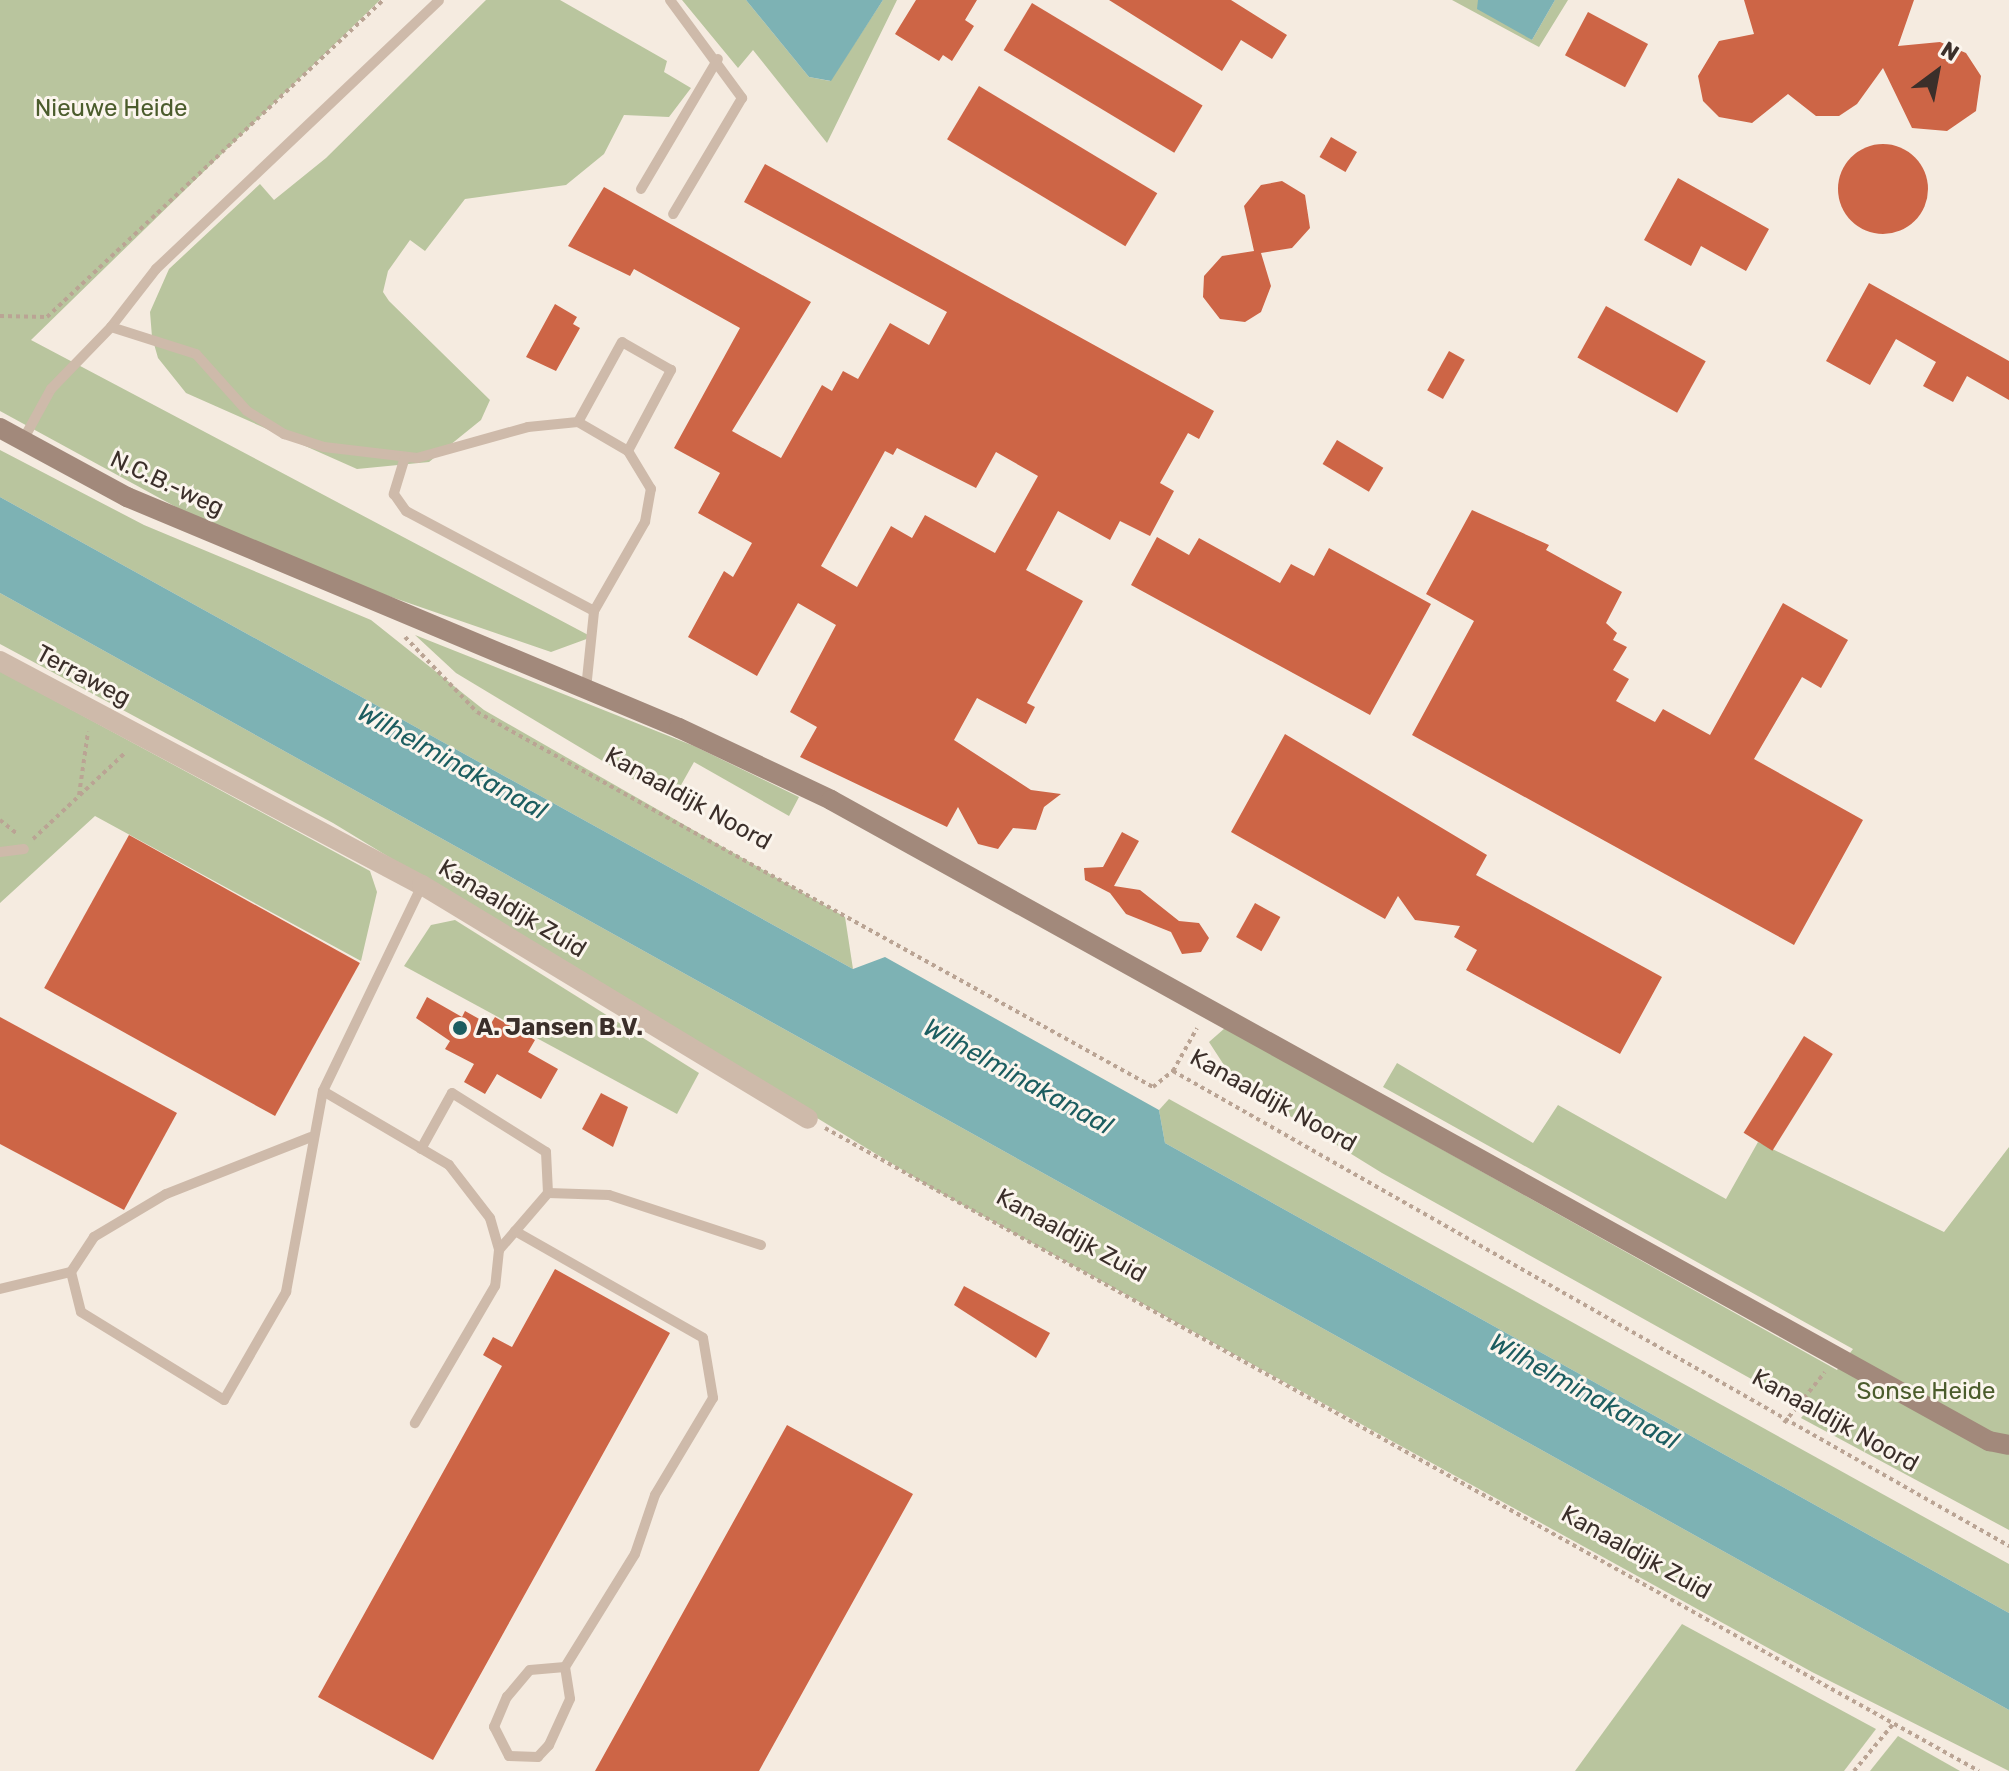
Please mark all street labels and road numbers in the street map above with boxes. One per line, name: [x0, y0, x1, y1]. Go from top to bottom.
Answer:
street label: N.C.B.-weg: [106, 445, 228, 523]
street label: Terraweg: [31, 639, 135, 713]
street label: Kanaaldijk Noord: [600, 741, 776, 857]
street label: Kanaaldijk Zuid: [433, 854, 591, 964]
street label: Kanaaldijk Noord: [1185, 1043, 1361, 1159]
street label: Kanaaldijk Zuid: [991, 1183, 1151, 1289]
street label: Kanaaldijk Noord: [1747, 1363, 1923, 1479]
street label: Kanaaldijk Zuid: [1556, 1500, 1716, 1606]

